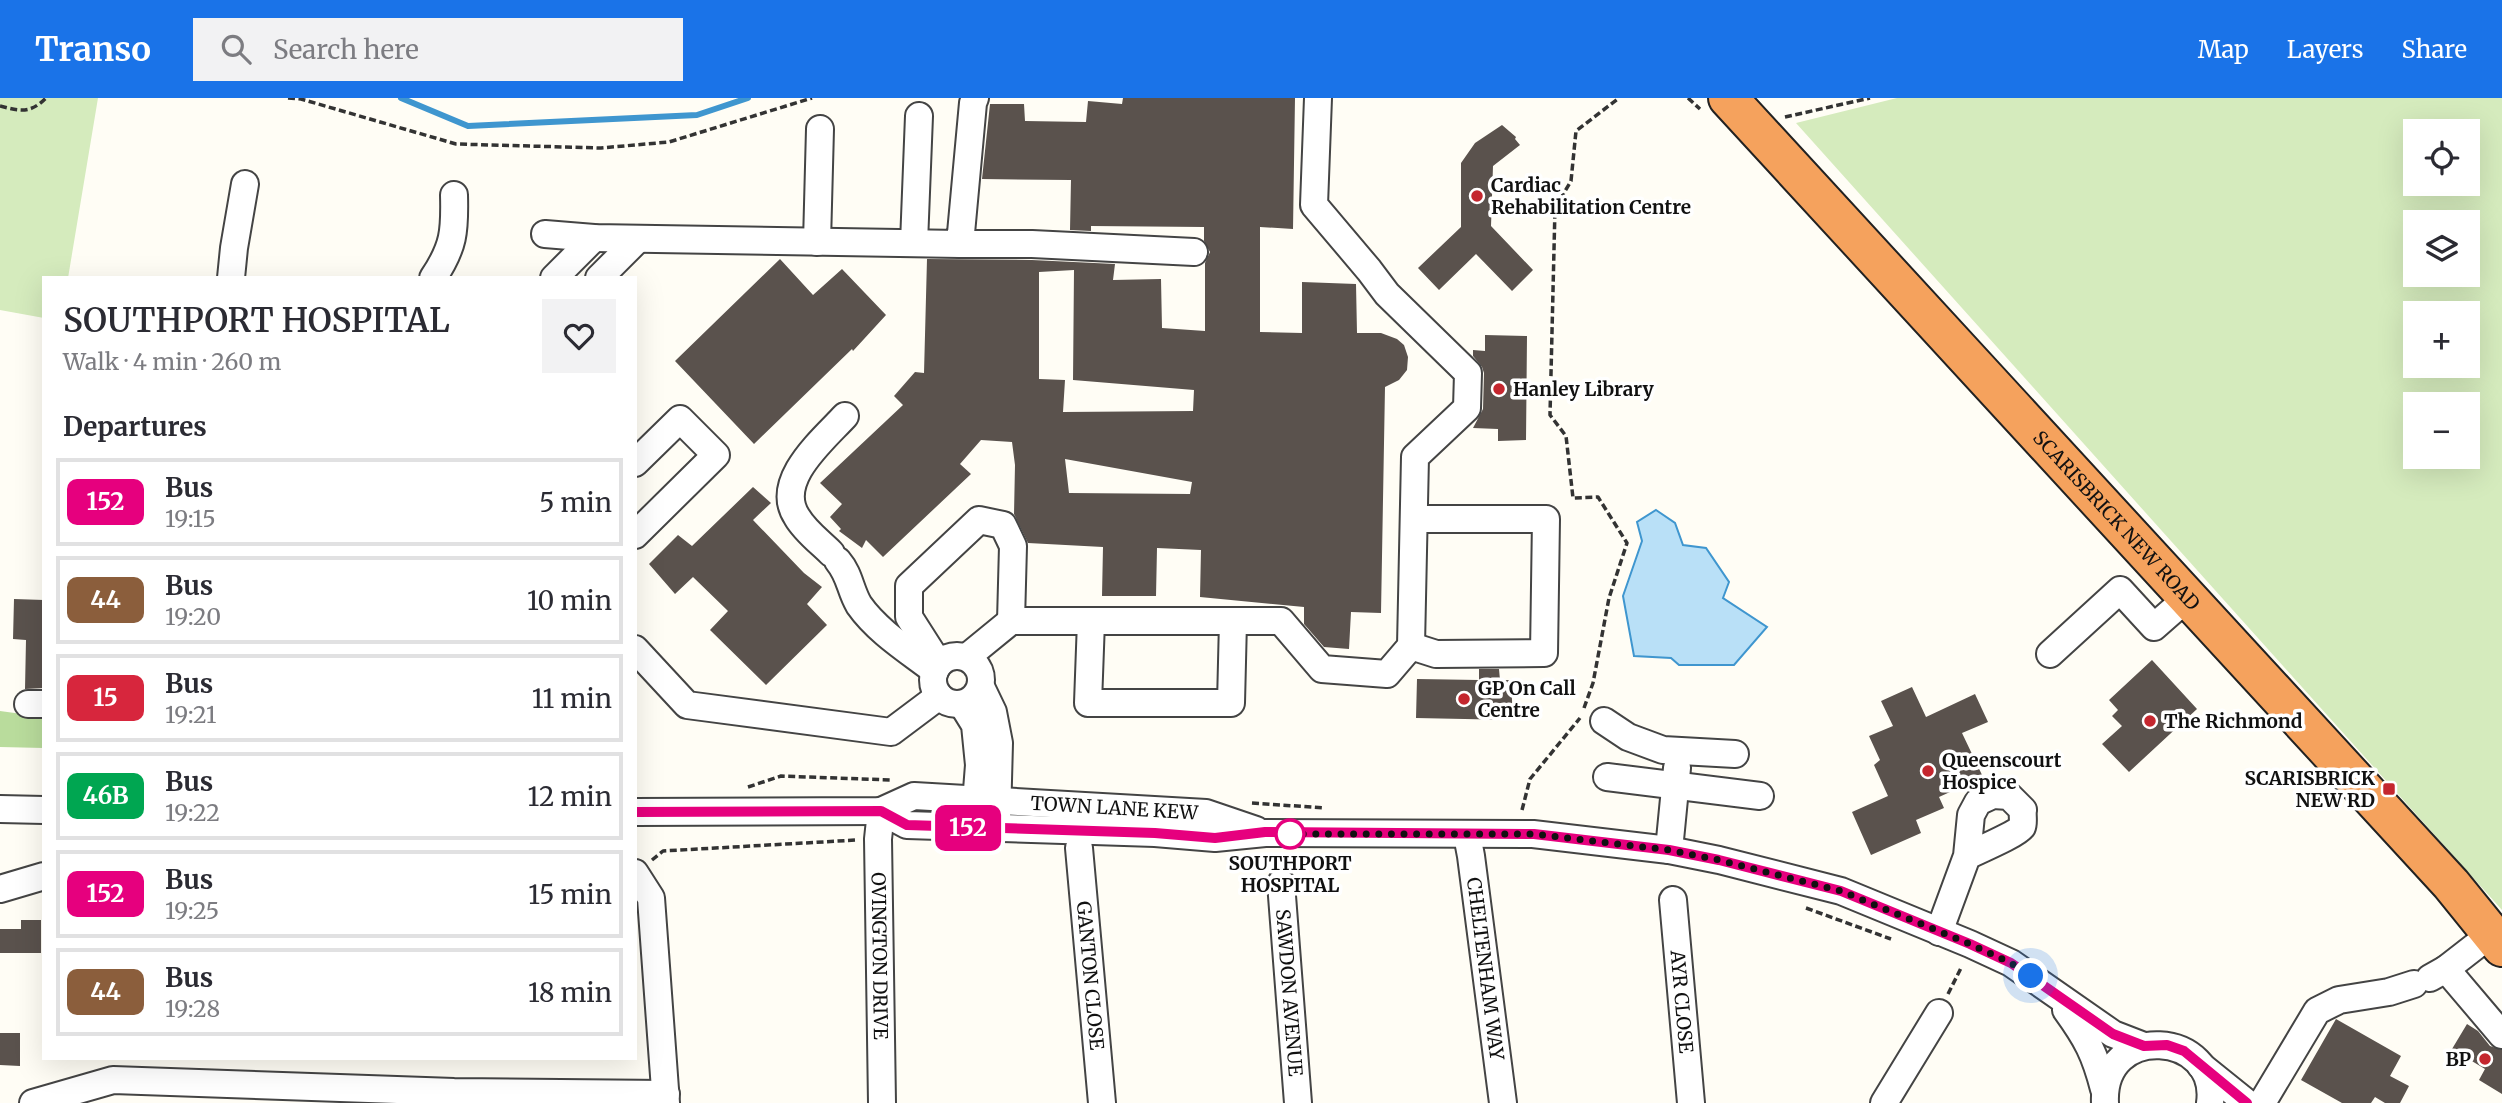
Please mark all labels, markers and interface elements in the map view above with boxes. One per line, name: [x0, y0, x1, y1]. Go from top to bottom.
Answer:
search box: [193, 18, 683, 81]
text: Transo: [35, 29, 151, 70]
icon: search: [217, 30, 255, 68]
text: Search here: [273, 33, 419, 66]
text: Map: [2198, 34, 2249, 65]
text: Layers: [2287, 34, 2363, 65]
text: Share: [2401, 34, 2467, 65]
map controls: [2403, 119, 2480, 469]
button: locate: [2403, 119, 2480, 196]
place label: Cardiac Rehabilitation Centre: [1491, 173, 1691, 219]
marker: Cardiac Rehabilitation Centre: [1469, 188, 1485, 204]
button: layers: [2403, 210, 2480, 287]
button: heart: [542, 299, 616, 373]
text: SOUTHPORT HOSPITAL: [63, 300, 450, 341]
button: +: [2403, 301, 2480, 378]
text: Walk · 4 min · 260 m: [63, 347, 281, 376]
place label: Hanley Library: [1513, 377, 1655, 401]
marker: Hanley Library: [1491, 381, 1507, 397]
button: −: [2403, 392, 2480, 469]
text: Departures: [63, 410, 207, 443]
street label: SCARISBRICK NEW ROAD: [2028, 426, 2205, 615]
text: Bus: [165, 471, 213, 504]
text: 152: [87, 486, 124, 517]
text: 5 min: [539, 486, 612, 519]
text: 19:15: [165, 504, 216, 533]
text: Bus: [165, 569, 213, 602]
text: 44: [90, 584, 121, 615]
text: 10 min: [527, 584, 612, 617]
text: 19:20: [165, 602, 221, 631]
text: Bus: [165, 667, 213, 700]
place label: GP On Call Centre: [1478, 676, 1576, 722]
text: 15: [93, 682, 118, 713]
text: 11 min: [532, 682, 612, 715]
marker: GP On Call Centre: [1456, 691, 1472, 707]
text: 19:21: [165, 700, 216, 729]
place label: The Richmond: [2164, 709, 2303, 733]
marker: The Richmond: [2142, 713, 2158, 729]
place label: Queenscourt Hospice: [1942, 748, 2062, 794]
marker: Queenscourt Hospice: [1920, 763, 1936, 779]
text: Bus: [165, 765, 213, 798]
place label: SCARISBRICK NEW RD: [2244, 766, 2376, 812]
text: 46B: [82, 780, 129, 811]
text: 12 min: [528, 780, 612, 813]
marker: SCARISBRICK NEW RD: [2381, 781, 2397, 797]
street label: TOWN LANE KEW: [1030, 791, 1200, 825]
text: 19:22: [165, 798, 220, 827]
line badge: 152: [928, 805, 1008, 851]
text: 152: [949, 812, 987, 843]
marker: SOUTHPORT HOSPITAL: [1275, 819, 1305, 849]
place label: SOUTHPORT HOSPITAL: [1228, 851, 1352, 897]
text: Bus: [165, 863, 213, 896]
street label: OVINGTON DRIVE: [867, 872, 893, 1040]
street label: CHELTENHAM WAY: [1462, 876, 1509, 1062]
text: 152: [87, 878, 124, 909]
text: 15 min: [528, 878, 612, 911]
text: 19:25: [165, 896, 219, 925]
street label: GANTON CLOSE: [1072, 900, 1109, 1051]
street label: SAWDON AVENUE: [1271, 908, 1308, 1077]
street label: AYR CLOSE: [1665, 948, 1699, 1054]
your location: [2013, 958, 2048, 993]
text: Bus: [165, 961, 213, 994]
text: 44: [90, 976, 121, 1007]
text: 18 min: [528, 976, 612, 1009]
text: 19:28: [165, 994, 220, 1023]
place label: BP: [2445, 1047, 2471, 1071]
marker: BP: [2477, 1051, 2493, 1067]

